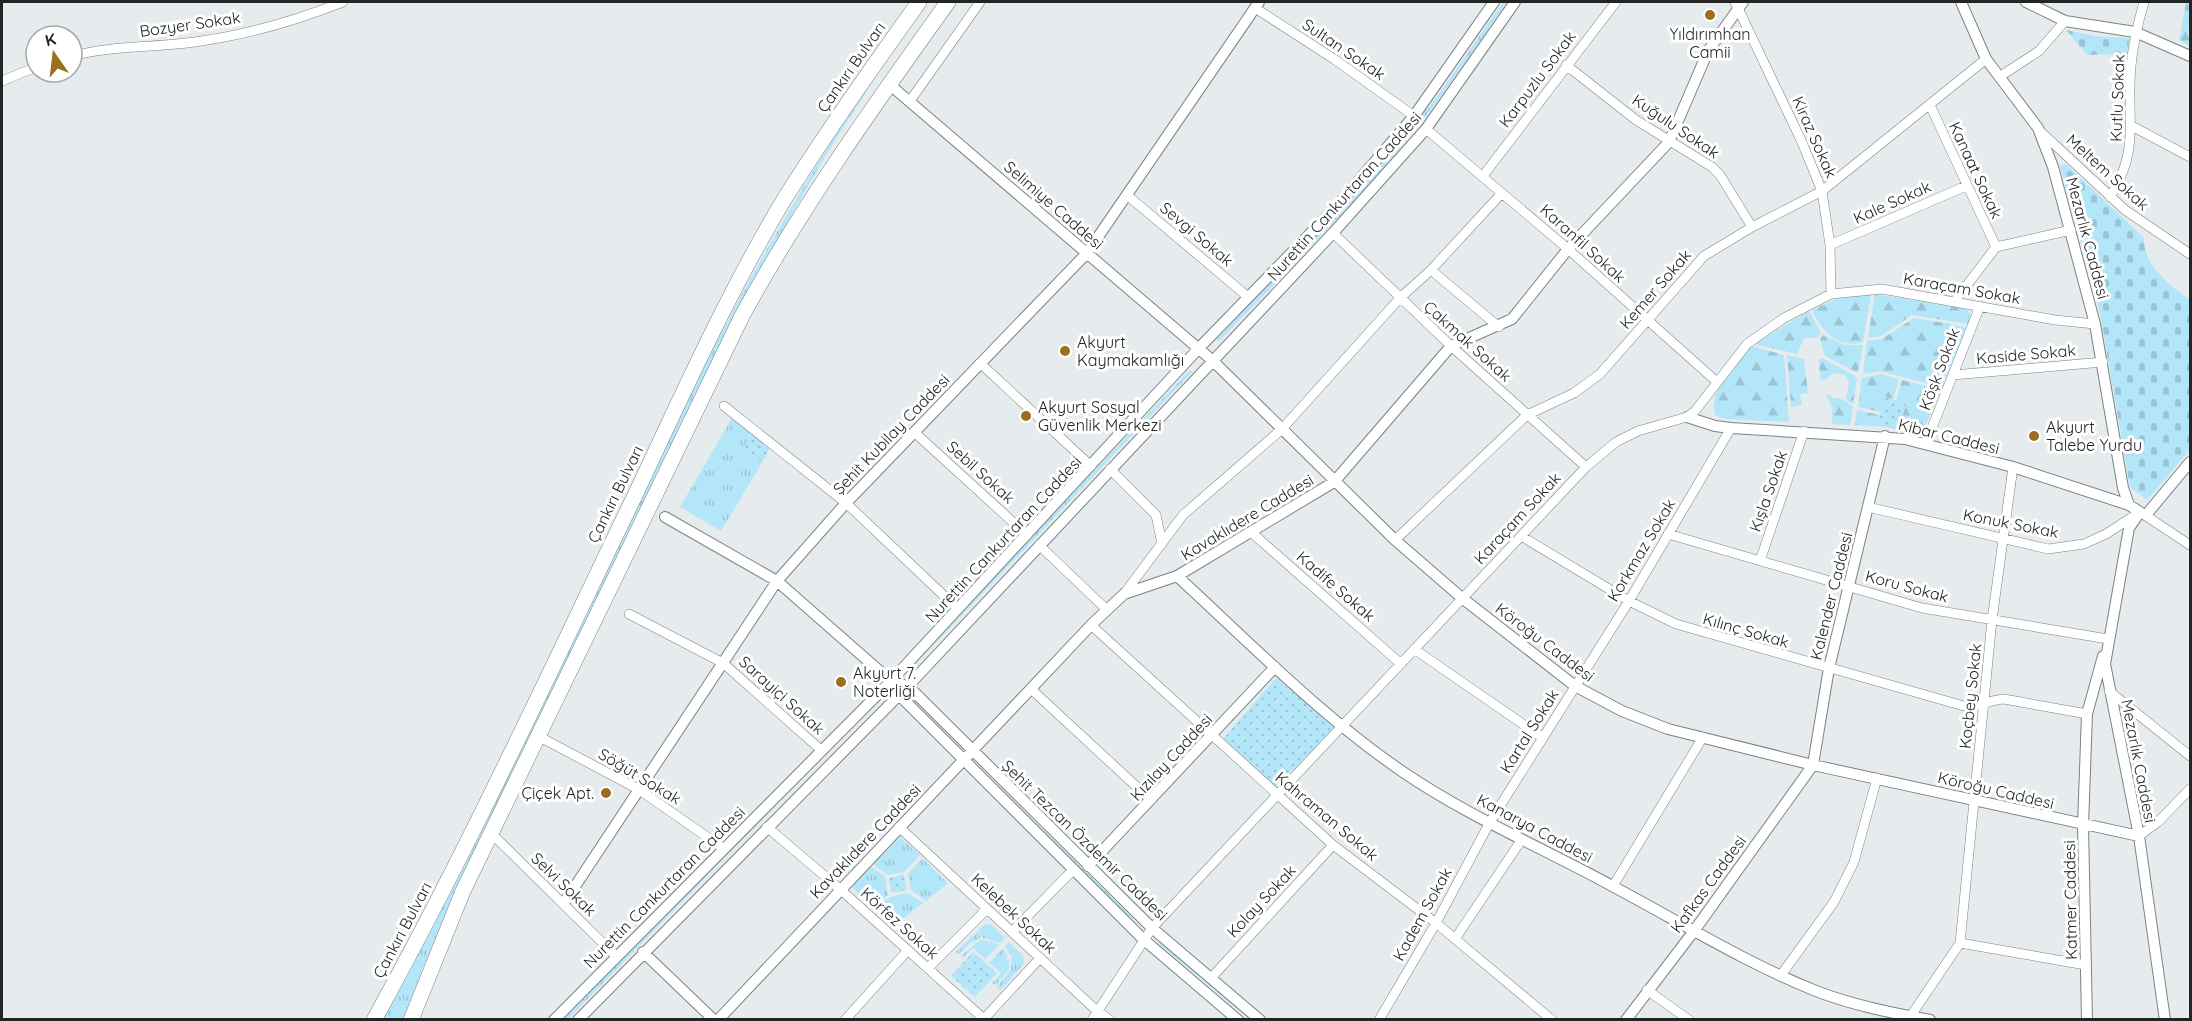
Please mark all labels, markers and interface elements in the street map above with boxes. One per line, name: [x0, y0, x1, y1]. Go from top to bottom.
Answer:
street label: Bozyer Sokak: [138, 7, 242, 41]
marker: Yıldırımhan Camii: [1703, 8, 1717, 22]
street label: Sultan Sokak: [1299, 14, 1389, 84]
street label: Çankırı Bulvarı: [812, 18, 890, 116]
north arrow: [24, 24, 84, 84]
place label: Yıldırımhan Camii: [1669, 24, 1751, 62]
street label: Karpuzlu Sokak: [1494, 27, 1580, 131]
text: K: [43, 28, 58, 50]
street label: Kutlu Sokak: [2105, 54, 2129, 142]
street label: Kuğulu Sokak: [1628, 89, 1724, 163]
street label: Kiraz Sokak: [1788, 93, 1842, 181]
street label: Nurettin Cankurtaran Caddesi: [1263, 107, 1425, 285]
street label: Kanaat Sokak: [1945, 118, 2007, 222]
street label: Meltem Sokak: [2062, 130, 2154, 214]
street label: Selimiye Caddesi: [1000, 156, 1108, 254]
street label: Mezarlık Caddesi: [2062, 175, 2114, 301]
street label: Kale Sokak: [1850, 176, 1934, 228]
street label: Sevgi Sokak: [1156, 198, 1238, 270]
street label: Karanfil Sokak: [1536, 199, 1630, 287]
street label: Kemer Sokak: [1615, 245, 1695, 333]
street label: Karaçam Sokak: [1902, 268, 2022, 308]
street label: Çakmak Sokak: [1420, 296, 1516, 386]
street label: Köşk Sokak: [1914, 325, 1964, 413]
place label: Akyurt Kaymakamlığı: [1077, 332, 1184, 370]
street label: Kaside Sokak: [1975, 340, 2077, 368]
marker: Akyurt Kaymakamlığı: [1058, 344, 1072, 358]
street label: Şehit Kubilay Caddesi: [828, 370, 954, 498]
place label: Akyurt Sosyal Güvenlik Merkezi: [1038, 397, 1162, 435]
marker: Akyurt Sosyal Güvenlik Merkezi: [1019, 409, 1033, 423]
street label: Kibar Caddesi: [1896, 414, 2002, 458]
place label: Akyurt Talebe Yurdu: [2046, 417, 2142, 455]
marker: Akyurt Talebe Yurdu: [2027, 429, 2041, 443]
street label: Sebil Sokak: [943, 436, 1019, 508]
street label: Çankırı Bulvarı: [583, 442, 647, 546]
street label: Kışla Sokak: [1745, 448, 1791, 534]
street label: Nurettin Cankurtaran Caddesi: [920, 452, 1086, 626]
street label: Karaçam Sokak: [1469, 468, 1565, 568]
street label: Kavaklıdere Caddesi: [1177, 469, 1317, 565]
street label: Korkmaz Sokak: [1602, 495, 1680, 605]
street label: Konuk Sokak: [1962, 504, 2060, 542]
street label: Kalender Caddesi: [1805, 530, 1857, 662]
street label: Kadife Sokak: [1293, 546, 1379, 626]
street label: Koru Sokak: [1863, 565, 1951, 607]
street label: Köroğu Caddesi: [1492, 598, 1598, 686]
street label: Kılınç Sokak: [1701, 608, 1791, 652]
street label: Koçbey Sokak: [1955, 642, 1985, 750]
street label: Sarayiçi Sokak: [735, 651, 829, 739]
place label: Akyurt 7. Noterliği: [853, 663, 916, 701]
marker: Akyurt 7. Noterliği: [834, 675, 848, 689]
street label: Kartal Sokak: [1495, 685, 1563, 777]
street label: Mezarlık Caddesi: [2117, 698, 2161, 824]
street label: Kızılay Caddesi: [1126, 709, 1216, 805]
street label: Söğüt Sokak: [595, 743, 685, 809]
street label: Şehit Tezcan Özdemir Caddesi: [998, 755, 1172, 925]
street label: Kahraman Sokak: [1271, 767, 1383, 865]
street label: Köroğu Caddesi: [1936, 767, 2056, 813]
street label: Kavaklıdere Caddesi: [805, 780, 925, 902]
place label: Çiçek Apt.: [522, 783, 594, 803]
marker: Çiçek Apt.: [599, 786, 613, 800]
street label: Kanarya Caddesi: [1474, 789, 1596, 867]
street label: Nurettin Cankurtaran Caddesi: [579, 802, 749, 972]
street label: Kafkas Caddesi: [1666, 831, 1750, 937]
street label: Katmer Caddesi: [2059, 840, 2081, 960]
street label: Selvi Sokak: [527, 848, 601, 920]
street label: Kolay Sokak: [1222, 860, 1300, 942]
street label: Kadem Sokak: [1388, 864, 1456, 964]
street label: Kelebek Sokak: [967, 868, 1061, 958]
street label: Çankırı Bulvarı: [368, 879, 436, 981]
street label: Körfez Sokak: [857, 883, 943, 963]

